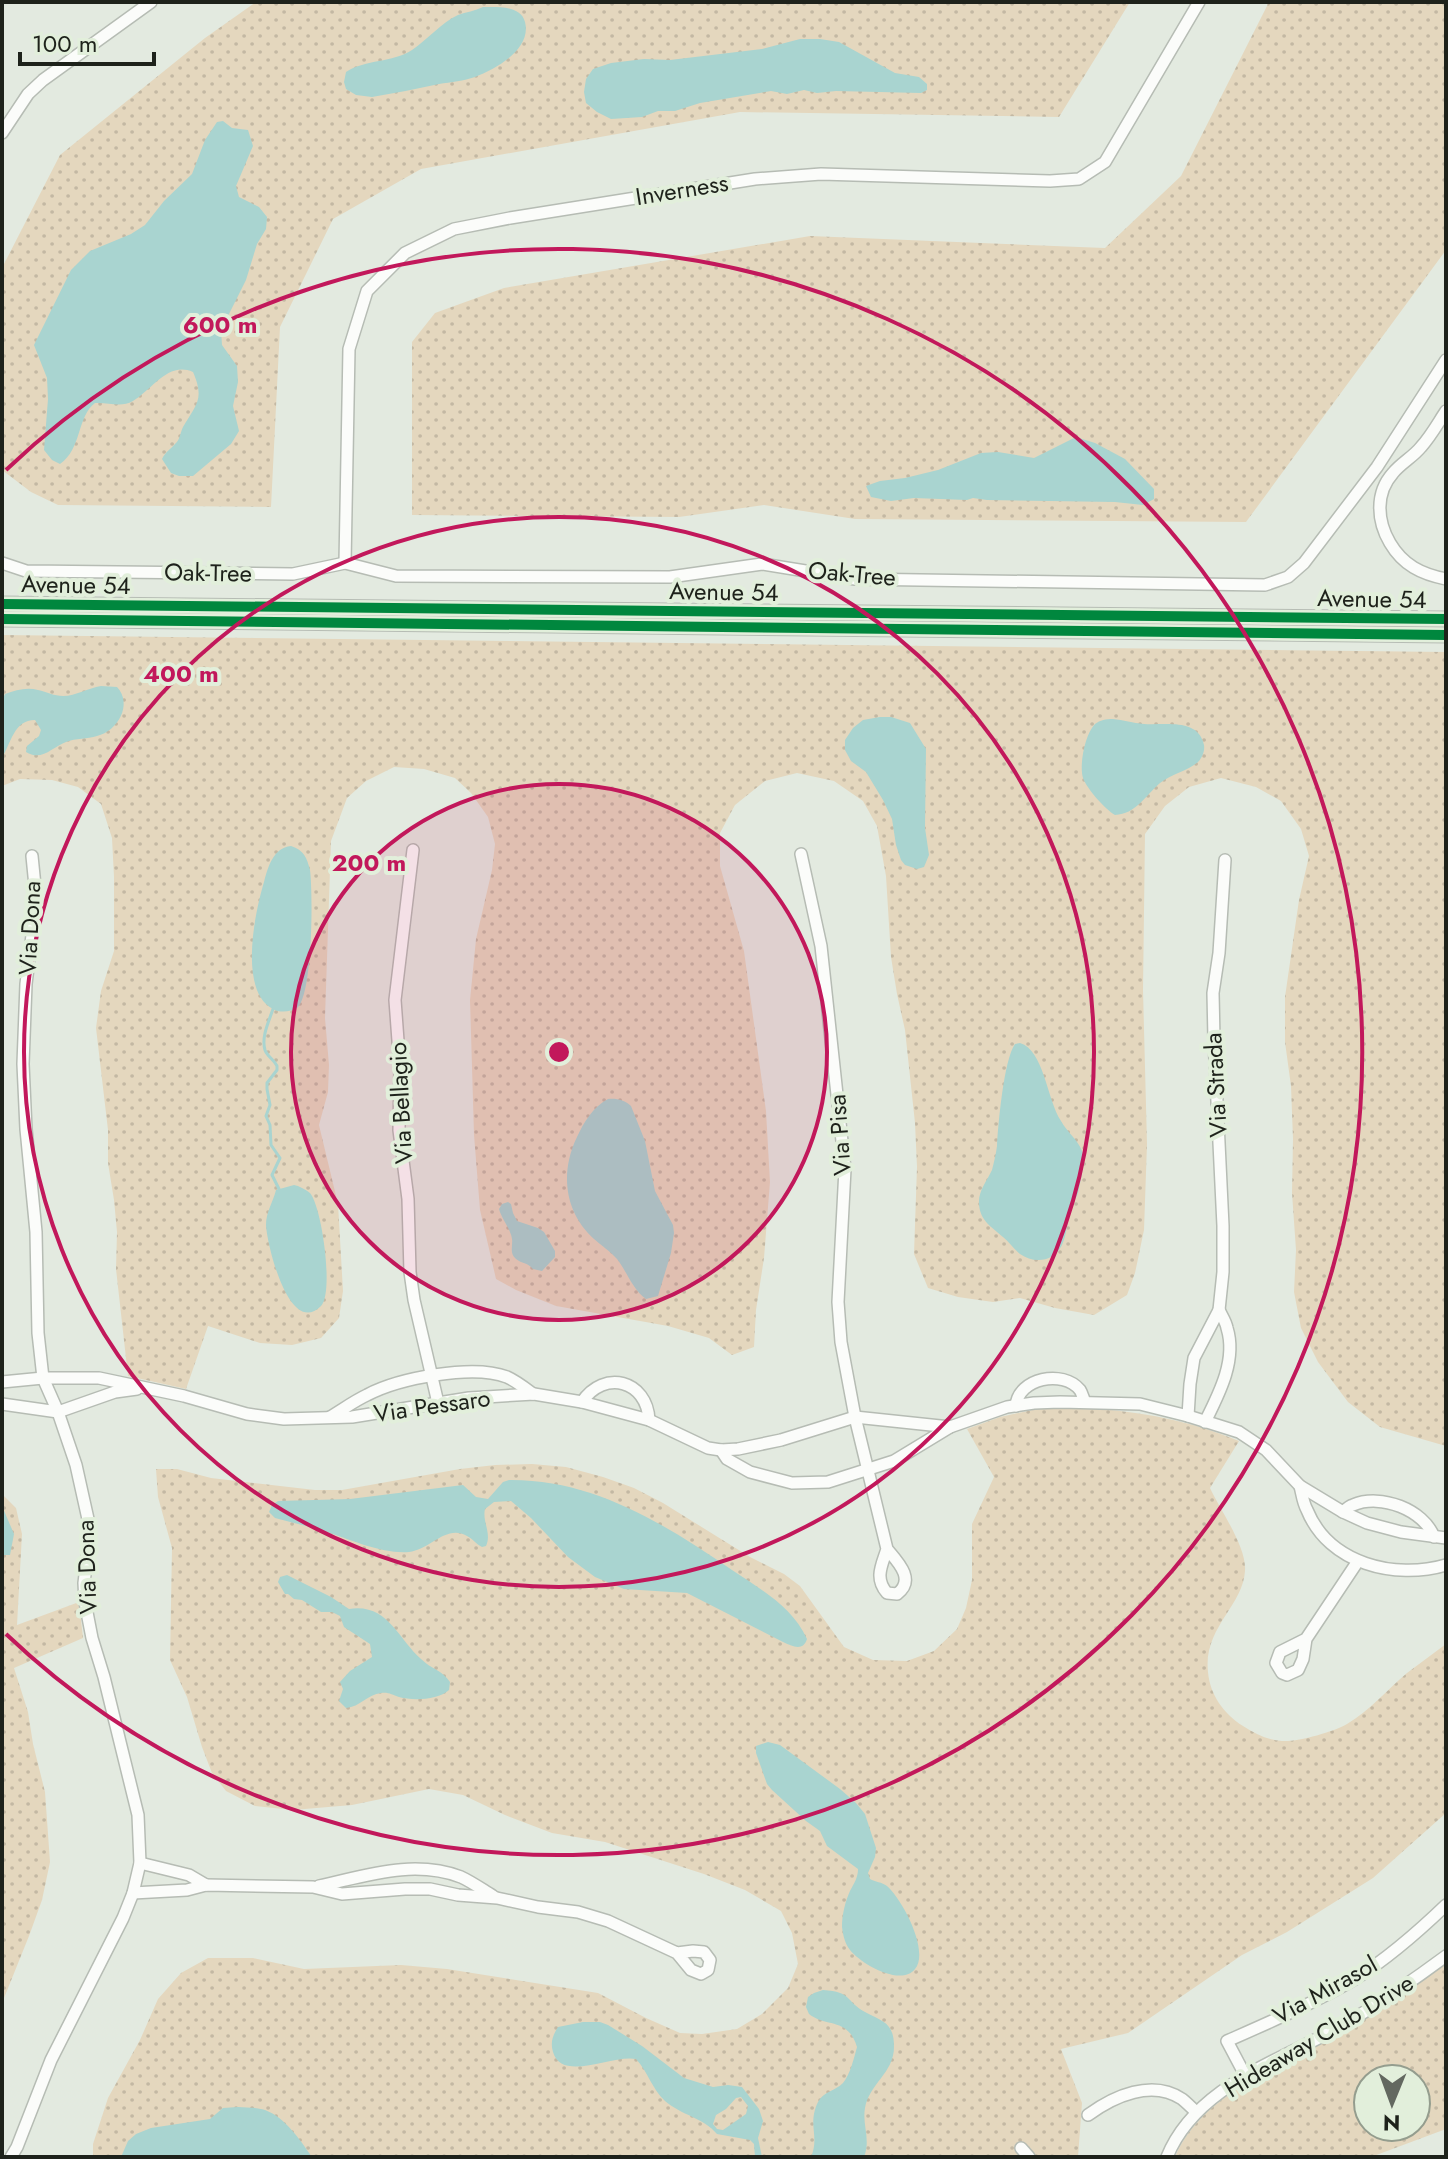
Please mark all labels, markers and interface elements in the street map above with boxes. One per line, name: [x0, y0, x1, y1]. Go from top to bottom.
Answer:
scale bar: [20, 16, 154, 66]
text: 100 m: [32, 26, 98, 61]
street label: Inverness: [633, 165, 731, 214]
text: 600 m: [183, 307, 257, 342]
street label: Oak-Tree: [807, 552, 897, 595]
street label: Oak-Tree: [164, 554, 252, 591]
street label: Avenue 54: [21, 566, 131, 603]
street label: Avenue 54: [669, 573, 779, 610]
street label: Avenue 54: [1317, 580, 1427, 617]
text: 400 m: [143, 656, 219, 691]
text: 200 m: [332, 845, 406, 880]
street label: Via Dona: [10, 880, 49, 976]
street label: Via Strada: [1195, 1032, 1236, 1138]
centre of rings: [545, 1038, 573, 1066]
street label: Via Bellagio: [380, 1041, 421, 1165]
street label: Via Pisa: [819, 1093, 860, 1177]
street label: Via Pessaro: [371, 1380, 493, 1431]
street label: Via Dona: [67, 1519, 106, 1615]
street label: Via Mirasol: [1266, 1946, 1383, 2033]
street label: Hideaway Club Drive: [1218, 1965, 1420, 2106]
north arrow: [1352, 2063, 1432, 2143]
text: N: [1383, 2107, 1401, 2139]

